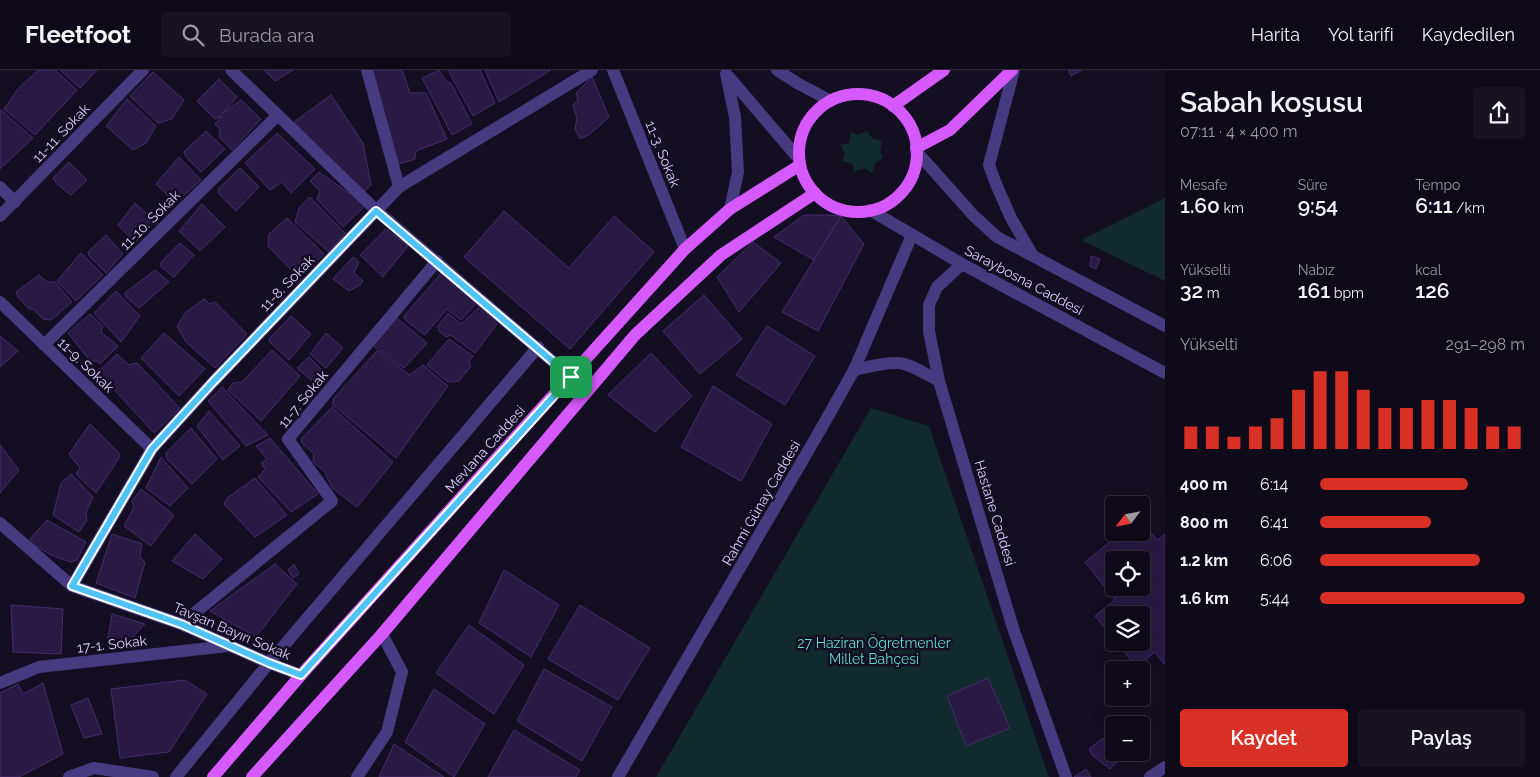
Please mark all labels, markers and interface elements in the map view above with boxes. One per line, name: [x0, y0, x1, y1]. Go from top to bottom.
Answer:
search box: [161, 12, 511, 57]
text: Fleetfoot: [25, 20, 131, 49]
icon: search: [179, 21, 207, 49]
text: Burada ara: [219, 24, 314, 46]
text: Harita: [1251, 24, 1300, 45]
text: Yol tarifi: [1328, 24, 1394, 45]
text: Kaydedilen: [1422, 24, 1515, 45]
text: Sabah koşusu: [1180, 86, 1363, 119]
button: share: [1473, 87, 1525, 139]
street label: 11-11. Sokak: [29, 100, 93, 166]
street label: 11-3. Sokak: [642, 118, 684, 190]
text: 07:11 · 4 × 400 m: [1180, 122, 1297, 141]
text: Mesafe: [1180, 177, 1227, 193]
text: Süre: [1298, 177, 1327, 193]
text: Tempo: [1415, 177, 1460, 193]
street label: 11-10. Sokak: [117, 186, 184, 253]
text: 1.60: [1180, 193, 1220, 218]
text: 9:54: [1298, 193, 1338, 218]
text: 6:11: [1415, 193, 1453, 218]
text: km: [1220, 200, 1244, 216]
text: /km: [1453, 200, 1485, 216]
street label: Saraybosna Caddesi: [962, 242, 1086, 318]
street label: 11-8. Sokak: [256, 251, 318, 314]
text: Yükselti: [1180, 262, 1231, 278]
text: Nabız: [1298, 262, 1335, 278]
text: kcal: [1415, 262, 1442, 278]
text: 32: [1180, 278, 1203, 303]
text: 161: [1298, 278, 1330, 303]
text: 126: [1415, 278, 1450, 303]
text: m: [1203, 285, 1220, 301]
text: bpm: [1330, 285, 1364, 301]
street label: 11-9. Sokak: [55, 334, 118, 396]
text: Yükselti: [1180, 335, 1238, 354]
text: 291–298 m: [1446, 335, 1525, 354]
pin: [550, 356, 592, 398]
icon: arrive: [557, 363, 585, 391]
street label: 11-7. Sokak: [275, 367, 331, 431]
street label: Mevlana Caddesi: [442, 402, 528, 496]
street label: Rahmi Günay Caddesi: [719, 438, 803, 568]
street label: Hastane Caddesi: [971, 458, 1019, 568]
text: 400 m: [1180, 475, 1228, 494]
text: 6:14: [1260, 475, 1288, 494]
north arrow: [1105, 496, 1150, 541]
map controls: [1105, 496, 1150, 761]
text: 800 m: [1180, 513, 1228, 532]
text: 6:41: [1260, 513, 1288, 532]
button: locate: [1105, 551, 1150, 596]
text: 1.2 km: [1180, 551, 1228, 570]
text: 6:06: [1260, 551, 1292, 570]
text: 1.6 km: [1180, 589, 1229, 608]
text: 5:44: [1260, 589, 1289, 608]
street label: Tavşan Bayırı Sokak: [171, 599, 294, 663]
button: layers: [1105, 606, 1150, 651]
street label: 17-1. Sokak: [76, 632, 148, 656]
park label: 27 Haziran Öğretmenler Millet Bahçesi: [797, 633, 951, 667]
button: +: [1105, 661, 1150, 706]
button: Kaydet: [1180, 709, 1348, 767]
button: Paylaş: [1358, 709, 1525, 767]
button: −: [1105, 716, 1150, 761]

